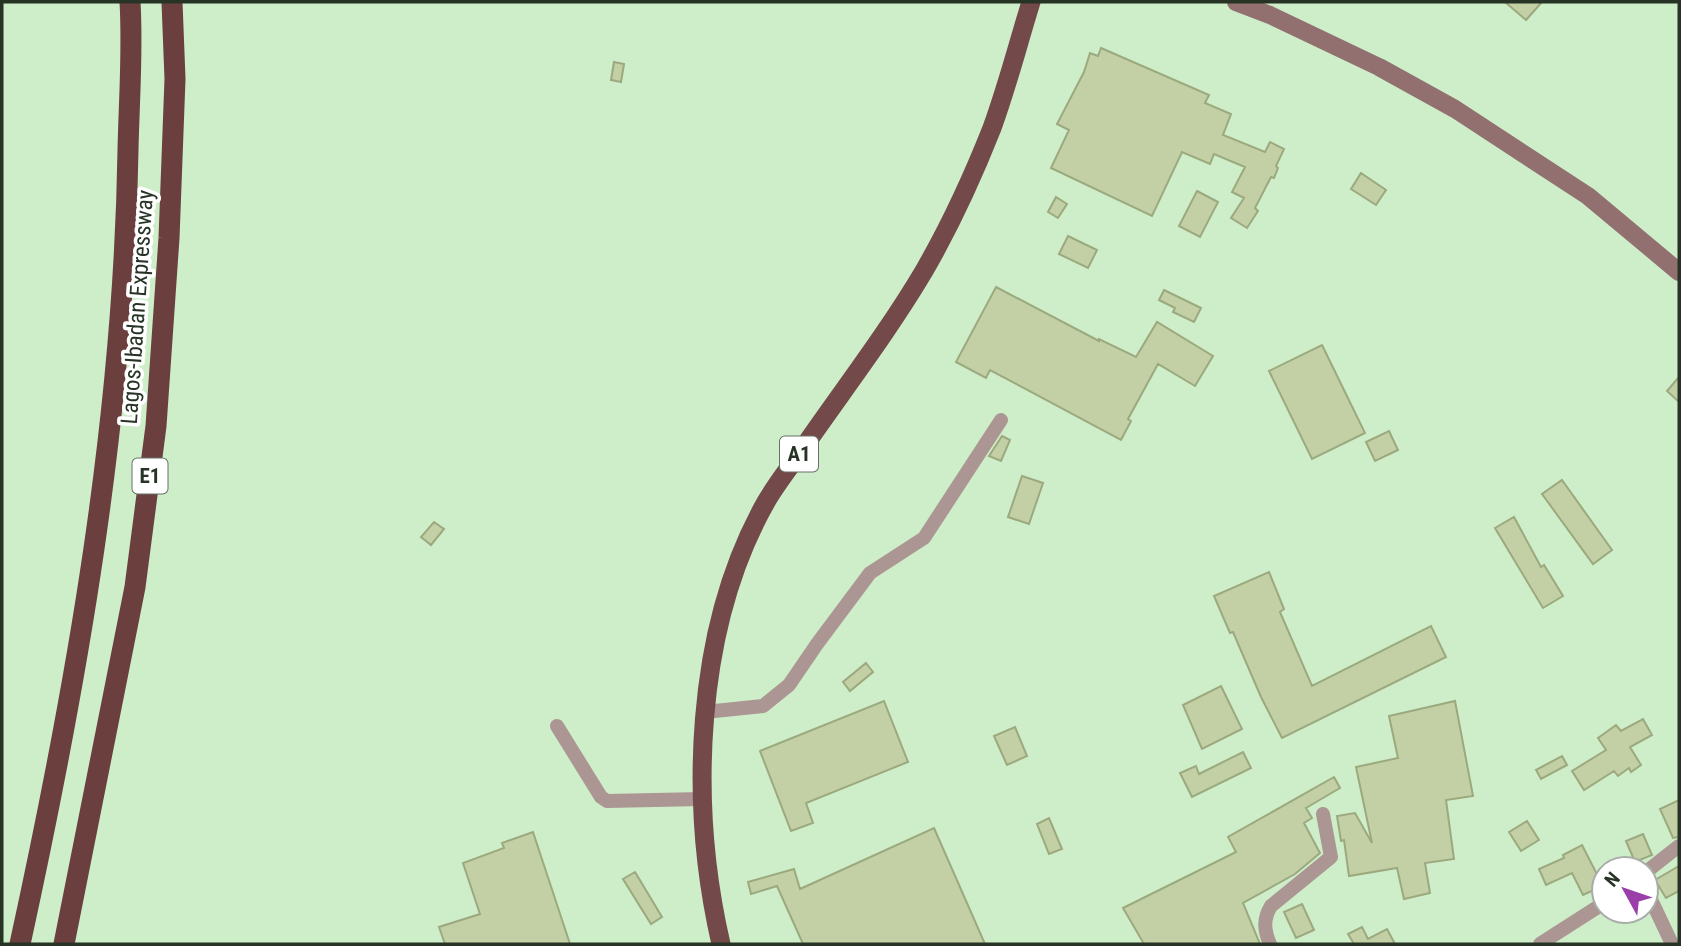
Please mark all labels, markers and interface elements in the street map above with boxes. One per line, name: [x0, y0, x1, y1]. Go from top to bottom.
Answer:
street label: Lagos-Ibadan Expressway: [116, 189, 159, 425]
road number: A1: [780, 436, 818, 472]
road number: E1: [132, 458, 168, 494]
north arrow: [1590, 855, 1660, 925]
text: N: [1600, 868, 1625, 891]

